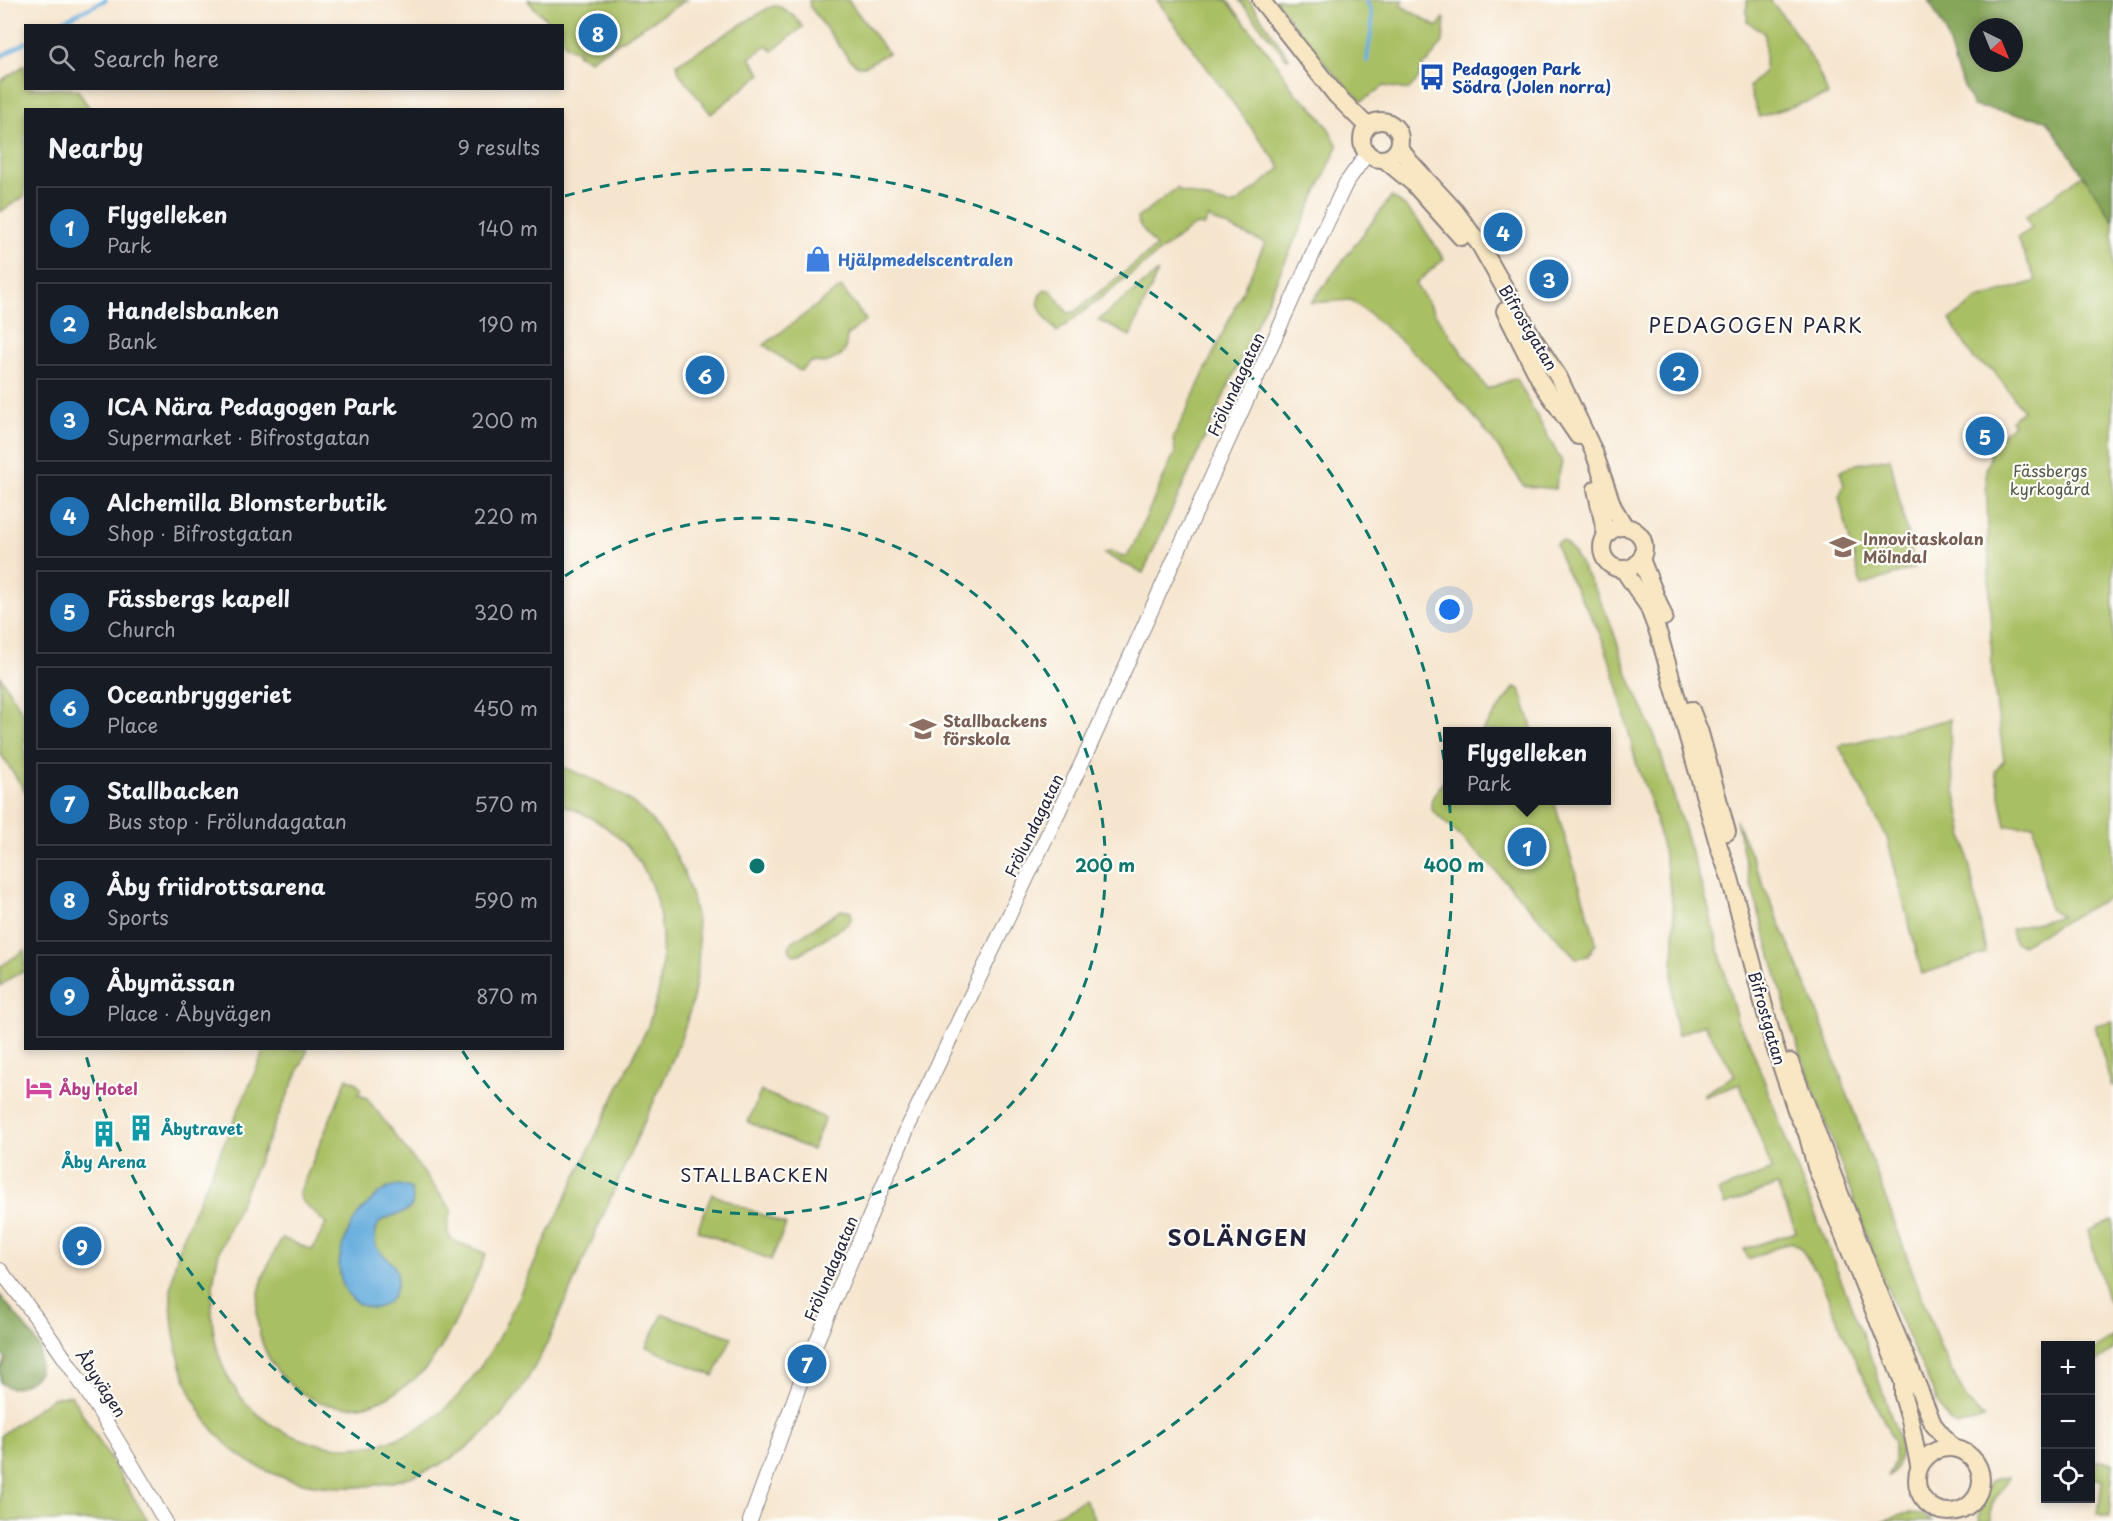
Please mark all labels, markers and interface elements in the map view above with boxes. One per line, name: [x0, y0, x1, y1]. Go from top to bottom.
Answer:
pin: 8: [578, 10, 618, 56]
north arrow: [1969, 18, 2023, 72]
search box: [24, 24, 564, 90]
icon: search: [45, 41, 78, 74]
text: Search here: [93, 41, 219, 74]
place label: Pedagogen Park Södra (Jolen norra): [1452, 56, 1611, 98]
bus stop icon: Pedagogen Park Södra (Jolen norra): [1417, 62, 1447, 92]
text: Nearby: [48, 128, 143, 167]
text: 9 results: [458, 132, 540, 162]
text: Flygelleken: [107, 197, 228, 230]
pin: 4: [1484, 210, 1522, 254]
text: 1: [65, 213, 74, 243]
text: 140 m: [478, 213, 538, 243]
text: Park: [107, 230, 152, 260]
shop icon: Hjälpmedelscentralen: [803, 244, 833, 274]
place label: Hjälpmedelscentralen: [838, 247, 1013, 271]
pin: 3: [1530, 256, 1568, 302]
street label: Bifrostgatan: [1494, 279, 1564, 375]
text: Handelsbanken: [107, 293, 279, 326]
text: 2: [62, 309, 77, 339]
text: 190 m: [479, 309, 538, 339]
district label: PEDAGOGEN PARK: [1648, 310, 1864, 340]
text: Bank: [107, 326, 157, 356]
street label: Frölundagatan: [1200, 328, 1270, 440]
pin: 2: [1660, 350, 1698, 394]
pin: 6: [686, 352, 724, 398]
text: ICA Nära Pedagogen Park: [107, 389, 397, 422]
text: 3: [63, 405, 76, 435]
text: 200 m: [471, 405, 538, 435]
pin: 5: [1966, 414, 2004, 458]
text: Supermarket · Bifrostgatan: [107, 422, 370, 452]
park label: Fässbergs kyrkogård: [2010, 458, 2090, 500]
text: Alchemilla Blomsterbutik: [107, 485, 387, 518]
text: 4: [63, 501, 76, 531]
text: 220 m: [474, 501, 538, 531]
text: Shop · Bifrostgatan: [107, 518, 293, 548]
place label: Innovitaskolan Mölndal: [1863, 526, 1984, 568]
school or university icon: Innovitaskolan Mölndal: [1828, 532, 1858, 562]
text: Fässbergs kapell: [107, 581, 290, 614]
your location: [1435, 595, 1464, 624]
text: 5: [63, 597, 76, 627]
text: 320 m: [474, 597, 538, 627]
text: Church: [107, 614, 176, 644]
text: Oceanbryggeriet: [107, 677, 292, 710]
text: 6: [62, 693, 77, 723]
text: 450 m: [473, 693, 538, 723]
place label: Stallbackens förskola: [943, 708, 1047, 750]
text: Place: [107, 710, 158, 740]
school or university icon: Stallbackens förskola: [908, 714, 938, 744]
popup: [1443, 727, 1611, 805]
text: Flygelleken: [1467, 735, 1587, 768]
text: Park: [1467, 768, 1511, 798]
street label: Frölundagatan: [998, 769, 1068, 881]
text: Stallbacken: [107, 773, 239, 806]
text: 7: [64, 789, 75, 819]
text: 570 m: [474, 789, 538, 819]
text: Bus stop · Frölundagatan: [107, 806, 347, 836]
pin: 1: [1508, 824, 1546, 870]
text: 200 m: [1075, 851, 1135, 878]
text: 400 m: [1424, 851, 1484, 878]
centre of rings: [747, 856, 767, 876]
text: Åby friidrottsarena: [107, 869, 326, 902]
text: 8: [63, 885, 76, 915]
text: 590 m: [474, 885, 538, 915]
text: Sports: [107, 902, 169, 932]
text: Åbymässan: [107, 965, 235, 998]
street label: Bifrostgatan: [1743, 968, 1793, 1068]
text: 9: [64, 981, 75, 1011]
text: 870 m: [476, 981, 538, 1011]
text: Place · Åbyvägen: [107, 998, 272, 1028]
hotel icon: Åby Hotel: [24, 1073, 54, 1103]
place label: Åby Hotel: [59, 1076, 138, 1100]
building icon: Åbytravet: [126, 1113, 156, 1143]
place label: Åbytravet: [161, 1116, 244, 1140]
building icon: Åby Arena: [89, 1119, 119, 1149]
place label: Åby Arena: [61, 1149, 147, 1173]
district label: STALLBACKEN: [680, 1161, 830, 1188]
street label: Frölundagatan: [797, 1212, 863, 1324]
district label: SOLÄNGEN: [1168, 1220, 1308, 1253]
pin: 9: [62, 1224, 101, 1268]
map controls: [2041, 1341, 2095, 1503]
button: +: [2041, 1341, 2095, 1395]
pin: 7: [788, 1342, 826, 1386]
street label: Åbyvägen: [71, 1344, 133, 1422]
button: −: [2041, 1395, 2095, 1449]
button: locate: [2041, 1449, 2095, 1503]

